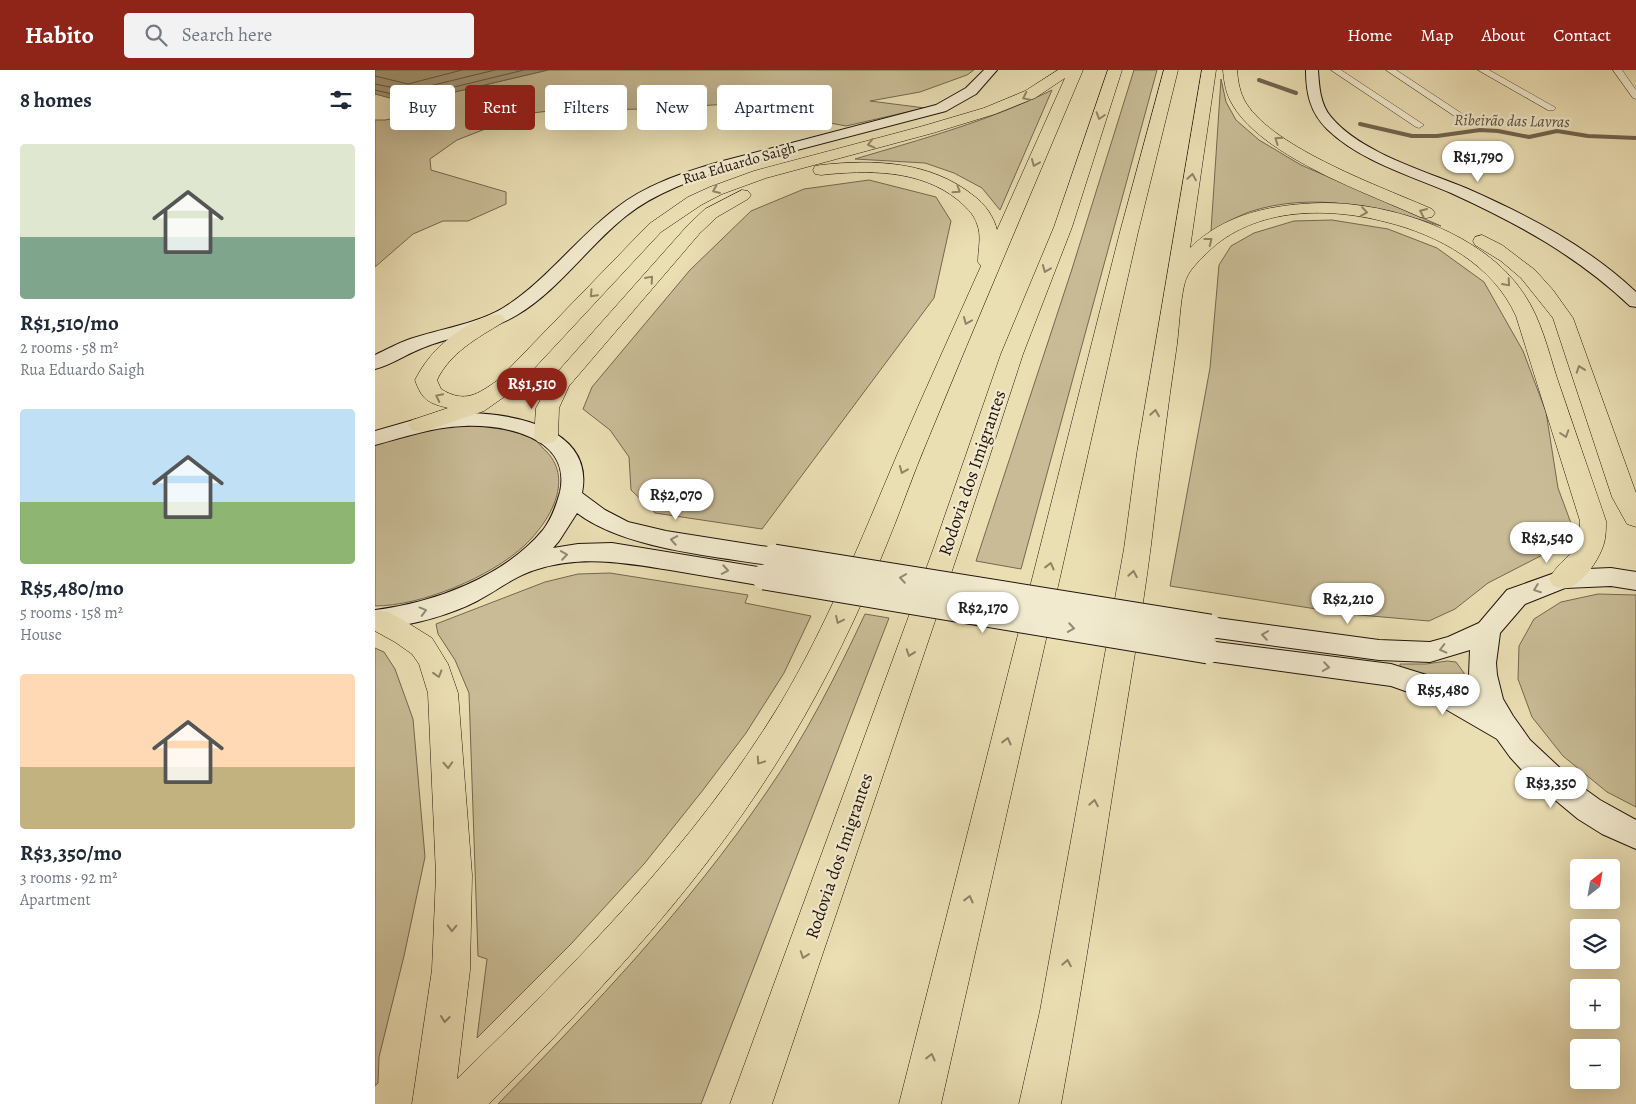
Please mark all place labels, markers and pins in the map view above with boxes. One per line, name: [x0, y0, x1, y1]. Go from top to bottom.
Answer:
pin: R$1,790: [1432, 140, 1524, 183]
pin: R$1,510: [486, 368, 578, 410]
pin: R$2,070: [630, 478, 722, 521]
pin: R$2,540: [1501, 522, 1593, 564]
pin: R$2,210: [1302, 582, 1394, 625]
pin: R$2,170: [937, 592, 1029, 634]
pin: R$5,480: [1397, 674, 1489, 716]
pin: R$3,350: [1505, 766, 1597, 809]

